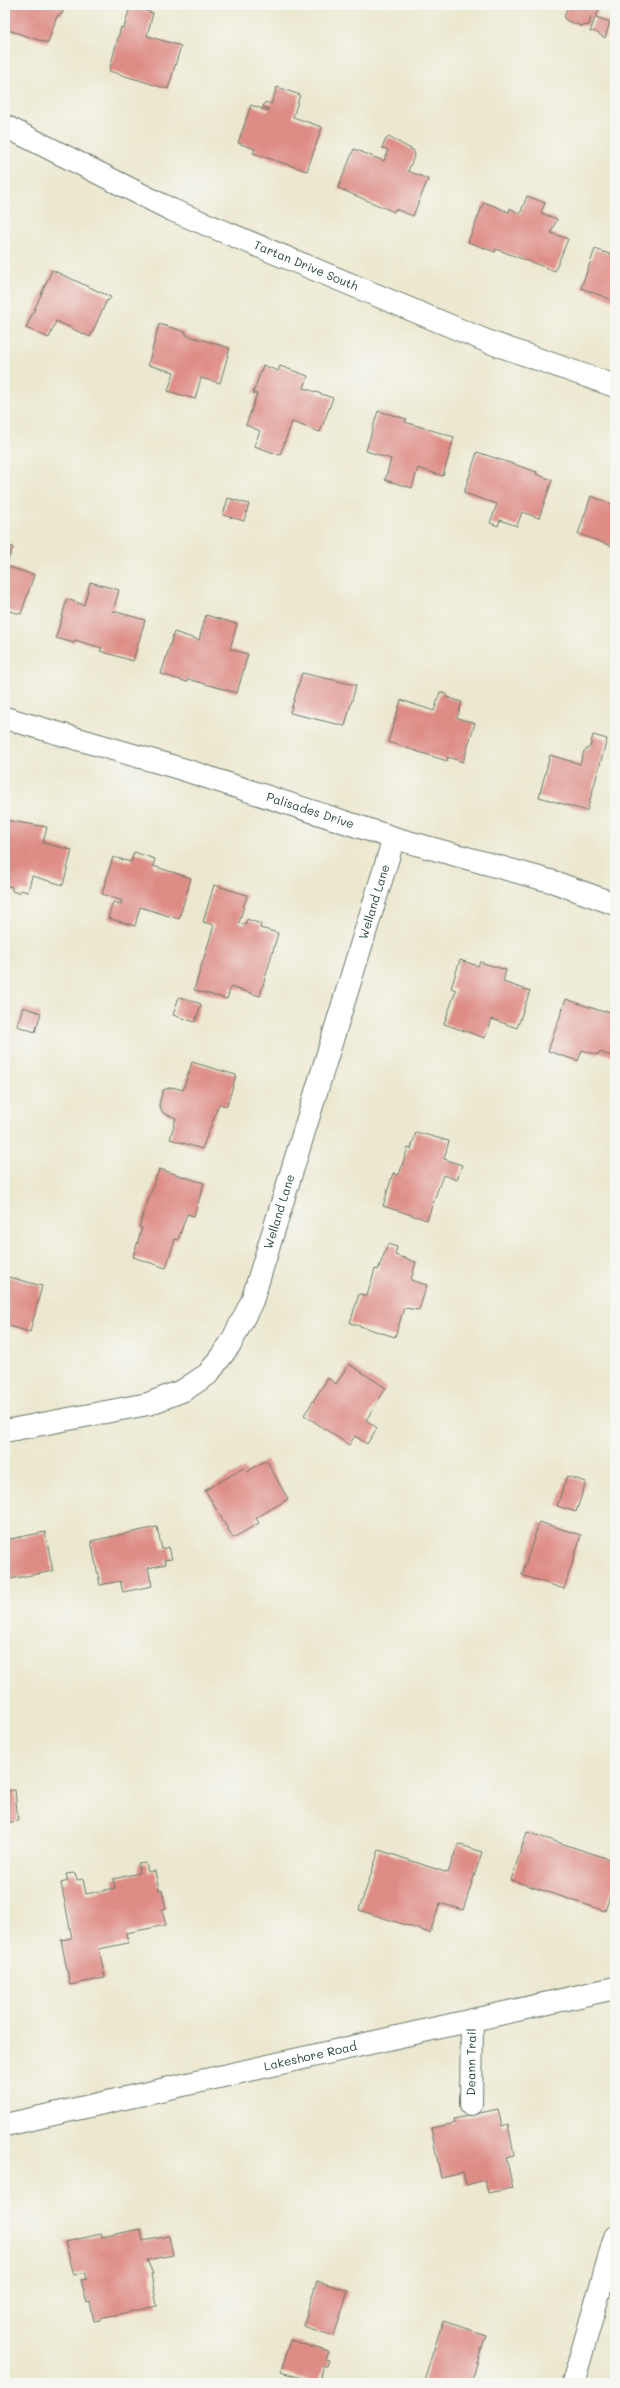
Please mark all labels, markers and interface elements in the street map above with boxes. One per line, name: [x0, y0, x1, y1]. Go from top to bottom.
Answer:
street label: Tartan Drive South: [252, 236, 361, 294]
street label: Palisades Drive: [265, 788, 356, 832]
street label: Welland Lane: [354, 862, 392, 941]
street label: Welland Lane: [259, 1172, 297, 1251]
street label: Deann Trail: [462, 2028, 479, 2096]
street label: Lakeshore Road: [262, 2037, 358, 2074]

